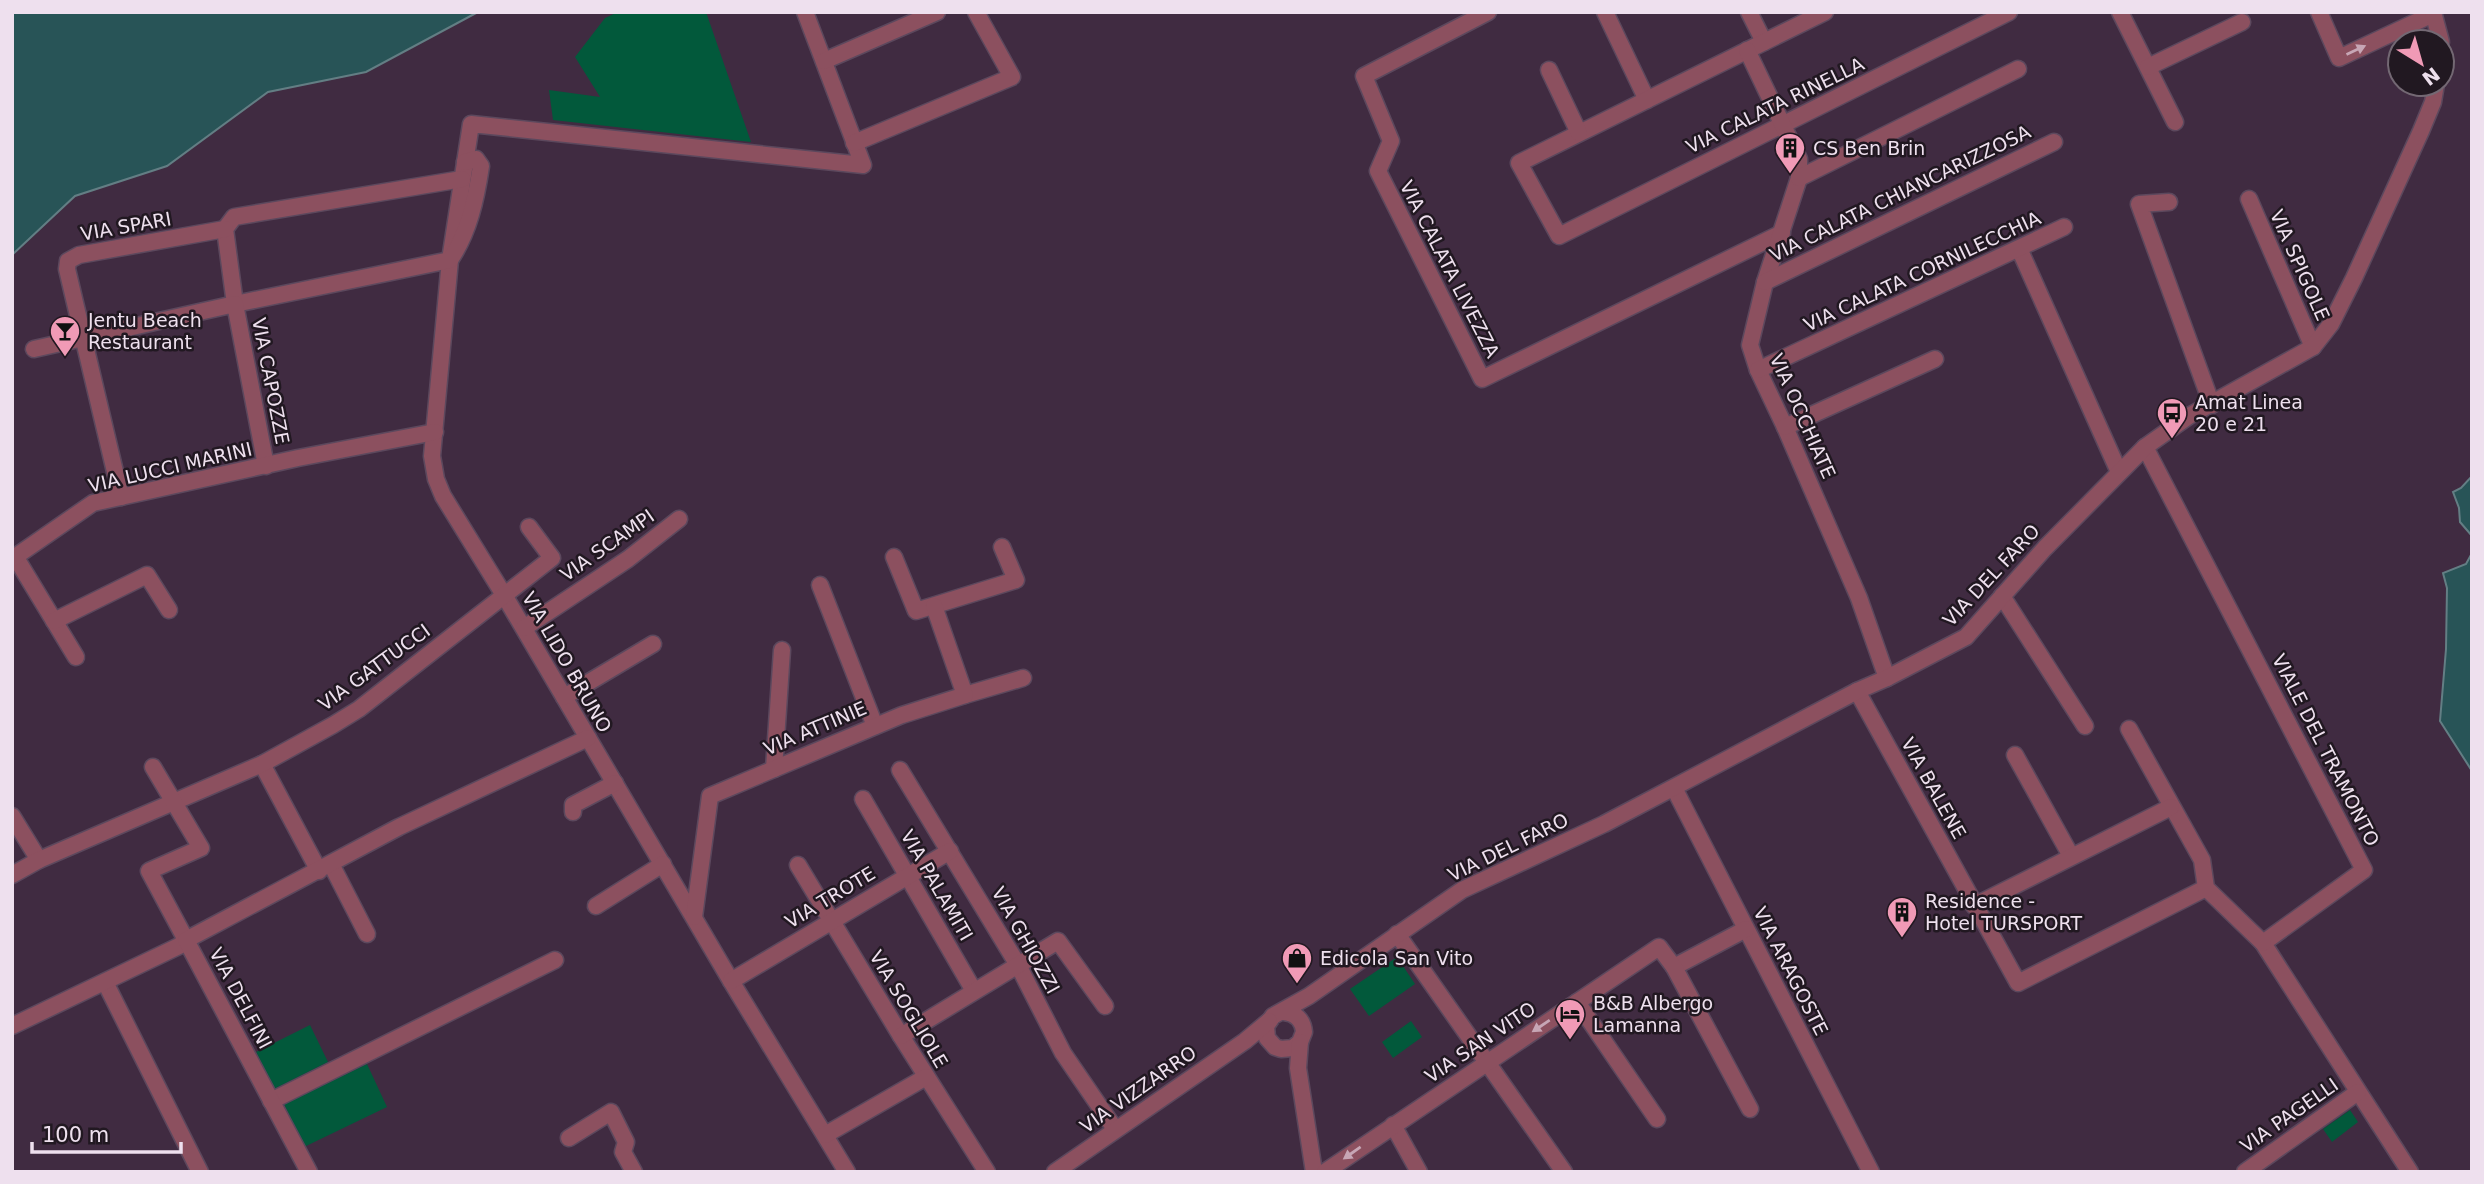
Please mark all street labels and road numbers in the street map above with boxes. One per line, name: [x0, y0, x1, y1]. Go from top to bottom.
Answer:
street label: VIA CALATA RINELLA: [1682, 52, 1868, 158]
street label: VIA CALATA CHIANCARIZZOSA: [1766, 120, 2034, 266]
street label: VIA CALATA LIVEZZA: [1396, 177, 1504, 361]
street label: VIA CALATA CORNILECCHIA: [1800, 206, 2044, 336]
street label: VIA SPIGOLE: [2266, 206, 2334, 324]
street label: VIA SPARI: [79, 207, 173, 245]
street label: VIA CAPOZZE: [248, 316, 294, 446]
street label: VIA OCCHIATE: [1766, 350, 1840, 482]
street label: VIA LUCCI MARINI: [86, 437, 254, 497]
street label: VIA SCAMPI: [556, 505, 658, 585]
street label: VIA DEL FARO: [1938, 520, 2044, 630]
street label: VIA LIDO BRUNO: [518, 588, 616, 736]
street label: VIA GATTUCCI: [314, 619, 434, 715]
street label: VIALE DEL TRAMONTO: [2268, 650, 2384, 850]
street label: VIA ATTINIE: [760, 696, 870, 760]
street label: VIA BALENE: [1897, 733, 1971, 843]
street label: VIA DEL FARO: [1444, 808, 1572, 886]
street label: VIA PALAMITI: [896, 826, 978, 944]
street label: VIA TROTE: [781, 862, 879, 932]
street label: VIA GHIOZZI: [988, 883, 1064, 997]
street label: VIA ARAGOSTE: [1749, 903, 1833, 1039]
street label: VIA DELFINI: [205, 944, 277, 1052]
street label: VIA SOGLIOLE: [865, 946, 953, 1072]
street label: VIA SAN VITO: [1421, 997, 1539, 1087]
street label: VIA VIZZARRO: [1076, 1041, 1200, 1137]
street label: VIA PAGELLI: [2236, 1073, 2342, 1157]

